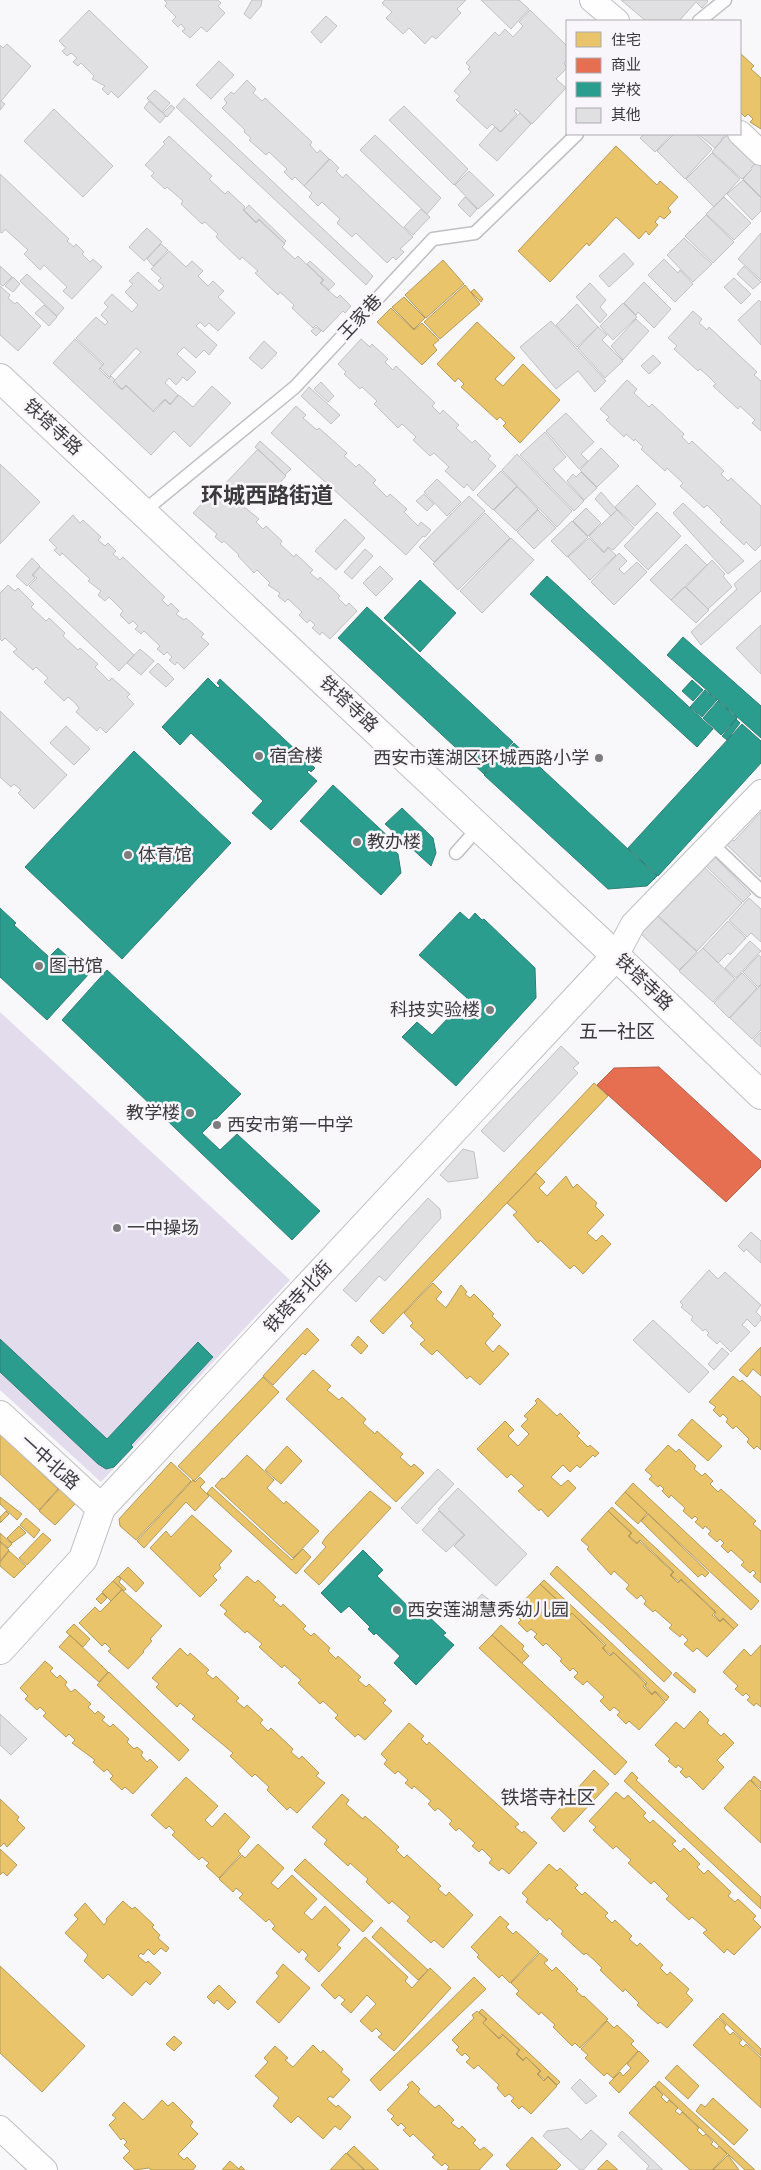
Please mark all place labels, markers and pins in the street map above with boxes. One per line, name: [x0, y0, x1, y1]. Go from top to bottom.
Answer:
place label: 宿舍楼: [269, 743, 323, 770]
place label: 西安市莲湖区环城西路小学: [373, 745, 589, 772]
marker: 宿舍楼: [253, 750, 265, 762]
marker: 西安市莲湖区环城西路小学: [593, 752, 605, 764]
place label: 教办楼: [367, 829, 421, 856]
marker: 教办楼: [351, 836, 363, 848]
place label: 体育馆: [138, 842, 192, 869]
marker: 体育馆: [122, 849, 134, 861]
place label: 图书馆: [49, 953, 103, 980]
marker: 图书馆: [33, 960, 45, 972]
place label: 科技实验楼: [390, 997, 480, 1024]
marker: 科技实验楼: [484, 1004, 496, 1016]
place label: 教学楼: [126, 1100, 180, 1127]
marker: 教学楼: [184, 1107, 196, 1119]
place label: 西安市第一中学: [227, 1112, 353, 1139]
marker: 西安市第一中学: [211, 1119, 223, 1131]
place label: 一中操场: [127, 1215, 199, 1242]
marker: 一中操场: [111, 1222, 123, 1234]
place label: 西安莲湖慧秀幼儿园: [407, 1597, 569, 1624]
marker: 西安莲湖慧秀幼儿园: [391, 1604, 403, 1616]

